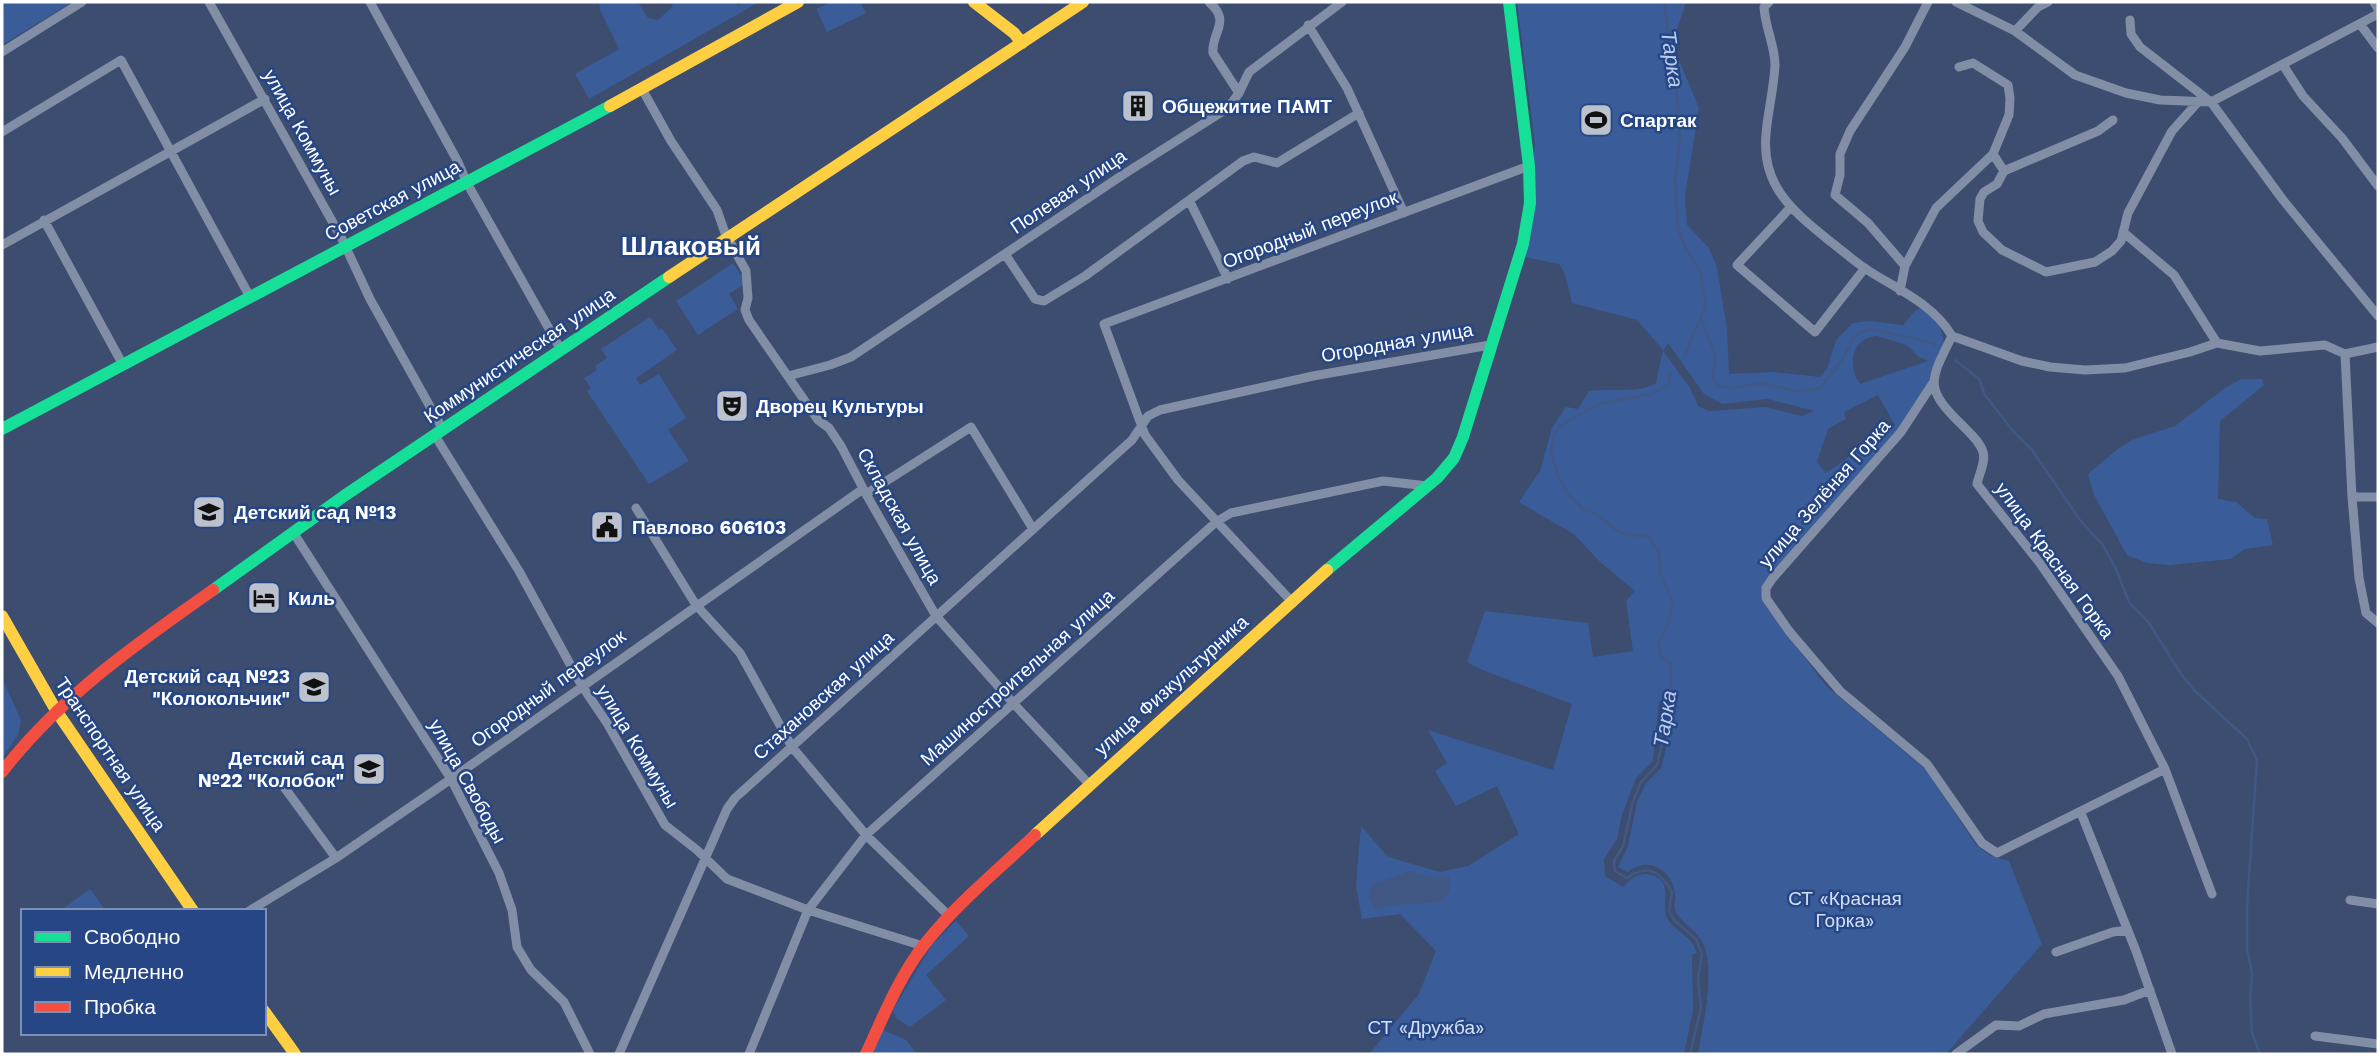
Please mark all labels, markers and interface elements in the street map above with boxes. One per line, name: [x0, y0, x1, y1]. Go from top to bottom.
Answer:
water label: Тарка: [1656, 29, 1689, 89]
street label: улица Коммуны: [258, 65, 347, 199]
building icon: Общежитие ПАМТ: [1119, 87, 1157, 125]
place label: Общежитие ПАМТ: [1162, 95, 1332, 118]
sports icon: Спартак: [1577, 101, 1615, 139]
place label: Спартак: [1620, 109, 1697, 132]
street label: Полевая улица: [1006, 144, 1131, 239]
street label: Советская улица: [320, 155, 464, 246]
street label: Огородный переулок: [1219, 185, 1402, 274]
district label: Шлаковый: [621, 231, 761, 261]
street label: Коммунистическая улица: [419, 283, 620, 428]
street label: Огородная улица: [1319, 318, 1475, 367]
theatre icon: Дворец Культуры: [713, 387, 751, 425]
place label: Дворец Культуры: [756, 395, 924, 418]
street label: улица Зелёная Горка: [1754, 414, 1895, 572]
street label: Складская улица: [852, 444, 947, 589]
street label: улица Красная Горка: [1990, 478, 2119, 643]
school or university icon: Детский сад №13: [190, 493, 228, 531]
place label: Детский сад №13: [234, 501, 396, 524]
public building icon: Павлово 606103: [588, 508, 626, 546]
place label: Павлово 606103: [632, 516, 786, 539]
hotel icon: Киль: [245, 579, 283, 617]
street label: Машиностроительная улица: [916, 584, 1119, 771]
place label: Киль: [288, 587, 335, 610]
street label: улица Физкультурника: [1090, 610, 1253, 760]
street label: Огородный переулок: [466, 624, 631, 752]
street label: Стахановская улица: [748, 626, 899, 765]
place label: Детский сад №23 "Колокольчик": [124, 665, 290, 710]
school or university icon: Детский сад №23 "Колокольчик": [295, 668, 333, 706]
street label: Транспортная улица: [50, 673, 171, 836]
street label: улица Коммуны: [592, 680, 684, 812]
water label: Тарка: [1648, 689, 1681, 749]
street label: улица Свободы: [424, 715, 511, 847]
place label: Детский сад №22 "Колобок": [198, 747, 344, 792]
school or university icon: Детский сад №22 "Колобок": [350, 750, 388, 788]
park label: СТ «Красная Горка»: [1788, 887, 1902, 932]
legend: [21, 909, 266, 1035]
text: Свободно: [84, 924, 181, 949]
text: Медленно: [84, 959, 184, 984]
text: Пробка: [84, 994, 156, 1019]
park label: СТ «Дружба»: [1368, 1016, 1484, 1039]

